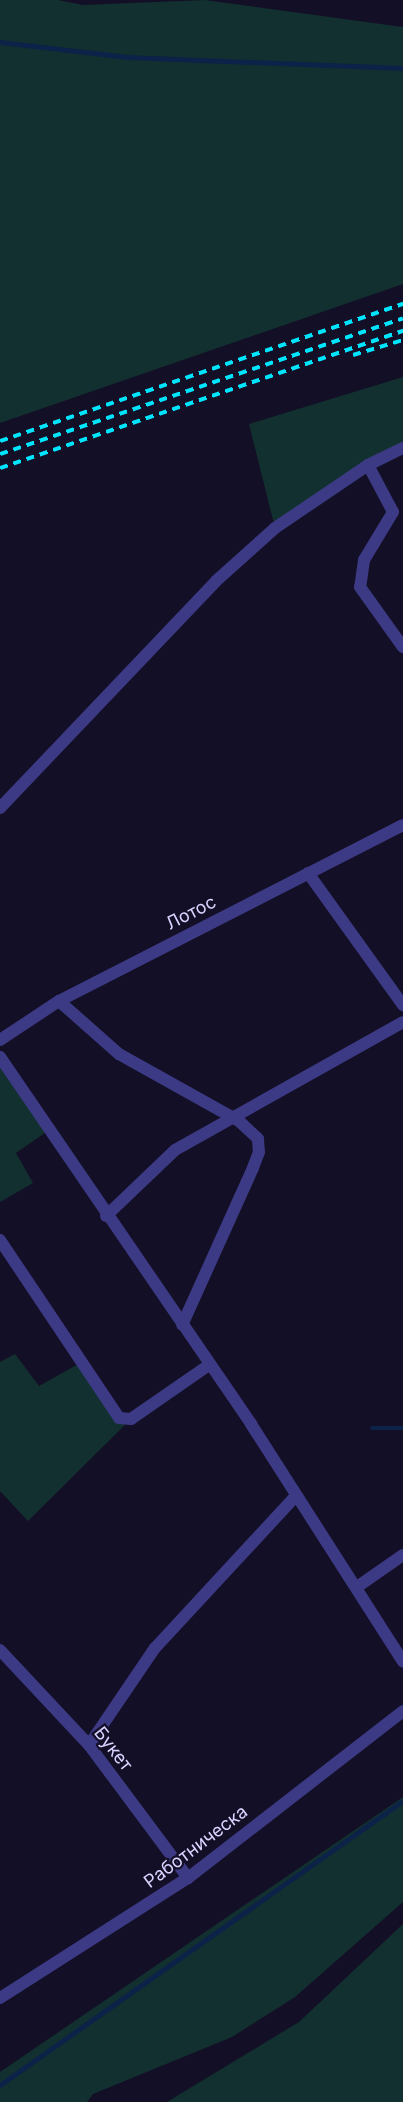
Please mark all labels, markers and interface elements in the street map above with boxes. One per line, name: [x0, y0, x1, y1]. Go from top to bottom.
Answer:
street label: Лотос: [162, 891, 220, 935]
street label: Букет: [89, 1723, 137, 1775]
street label: Работническа: [140, 1801, 252, 1893]

